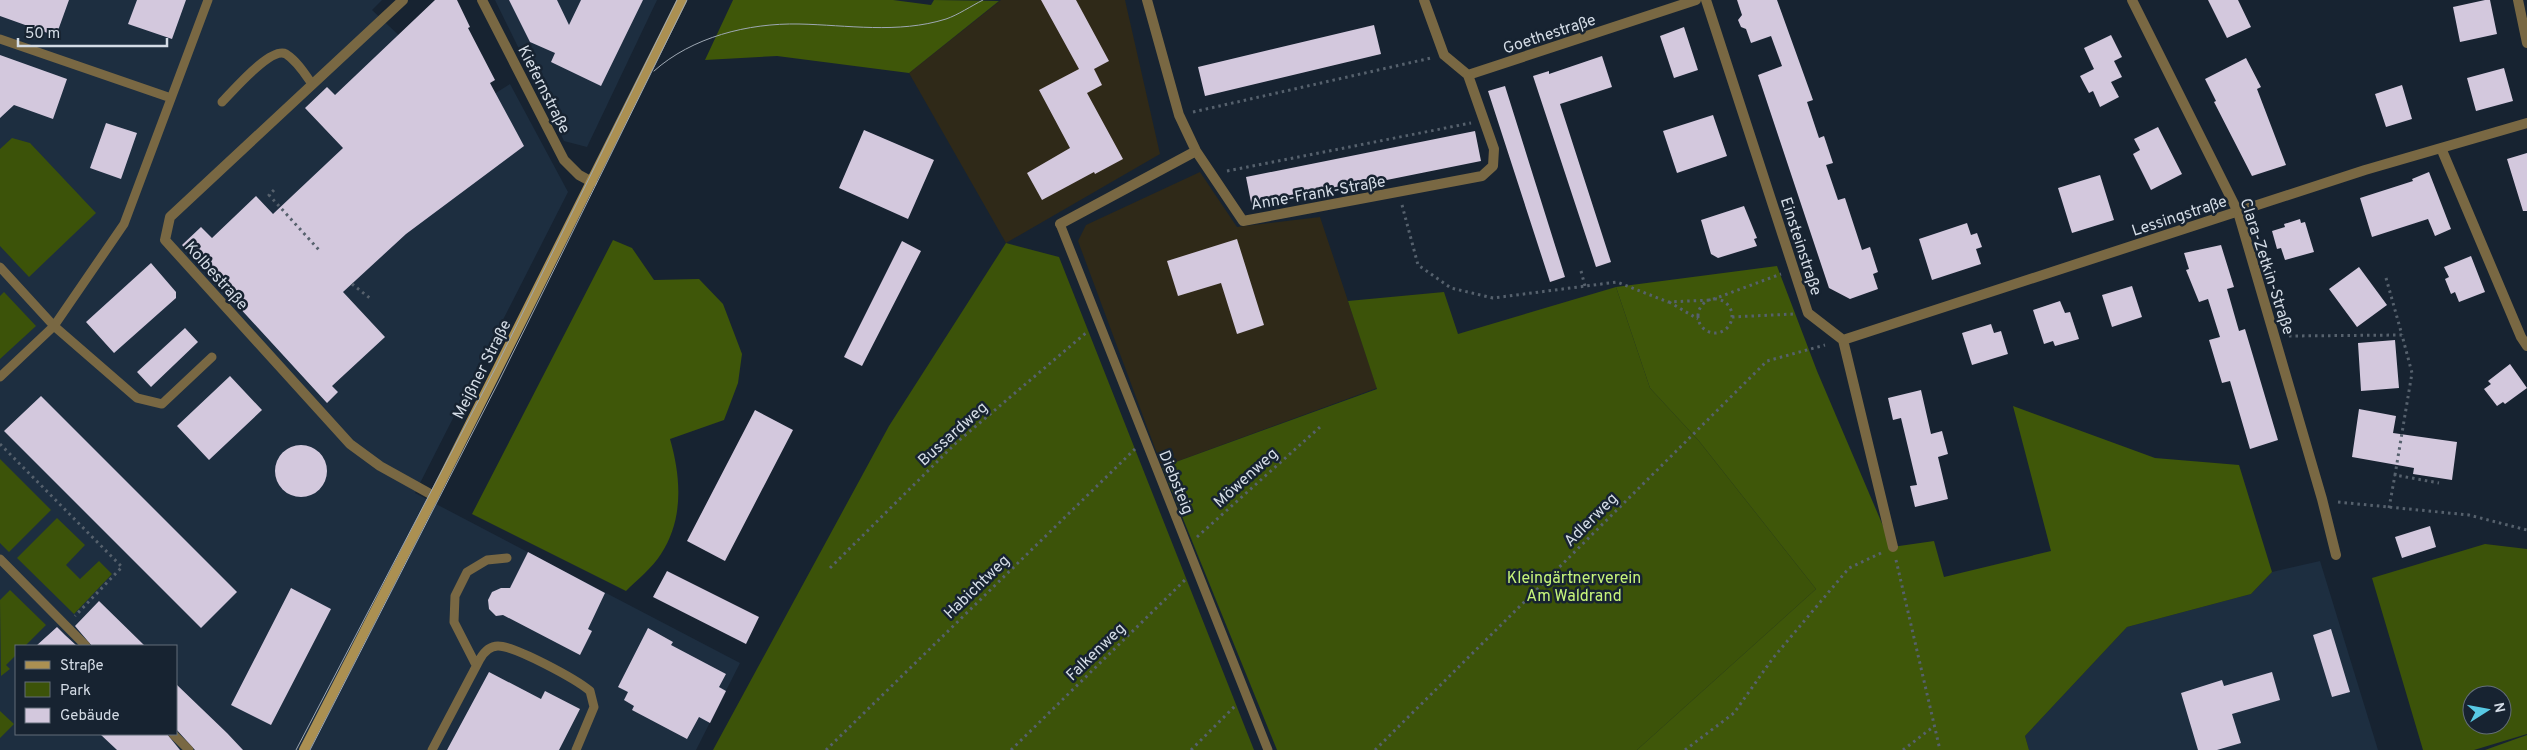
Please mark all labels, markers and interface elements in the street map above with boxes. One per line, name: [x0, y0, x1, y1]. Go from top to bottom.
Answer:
street label: Goethestraße: [1501, 10, 1599, 59]
scale bar: [18, 15, 166, 47]
text: 50 m: [25, 25, 60, 44]
street label: Kiefernstraße: [512, 42, 574, 137]
street label: Anne-Frank-Straße: [1249, 172, 1387, 216]
street label: Lessingstraße: [2129, 192, 2230, 242]
street label: Einsteinstraße: [1775, 195, 1825, 298]
street label: Clara-Zetkin-Straße: [2235, 196, 2298, 337]
street label: Kolbestraße: [179, 238, 252, 315]
street label: Meißner Straße: [449, 317, 516, 423]
street label: Bussardweg: [914, 398, 992, 471]
street label: Möwenweg: [1210, 444, 1283, 513]
street label: Diebsteig: [1153, 448, 1197, 518]
street label: Adlerweg: [1560, 489, 1623, 552]
street label: Habichtweg: [940, 551, 1015, 624]
park label: Kleingärtnerverein Am Waldrand: [1507, 569, 1641, 607]
street label: Falkenweg: [1062, 619, 1130, 686]
legend: [15, 645, 178, 735]
text: Straße: [60, 657, 104, 676]
text: Park: [60, 682, 91, 701]
north arrow: [2462, 685, 2512, 735]
text: N: [2489, 701, 2508, 714]
text: Gebäude: [60, 707, 120, 726]

